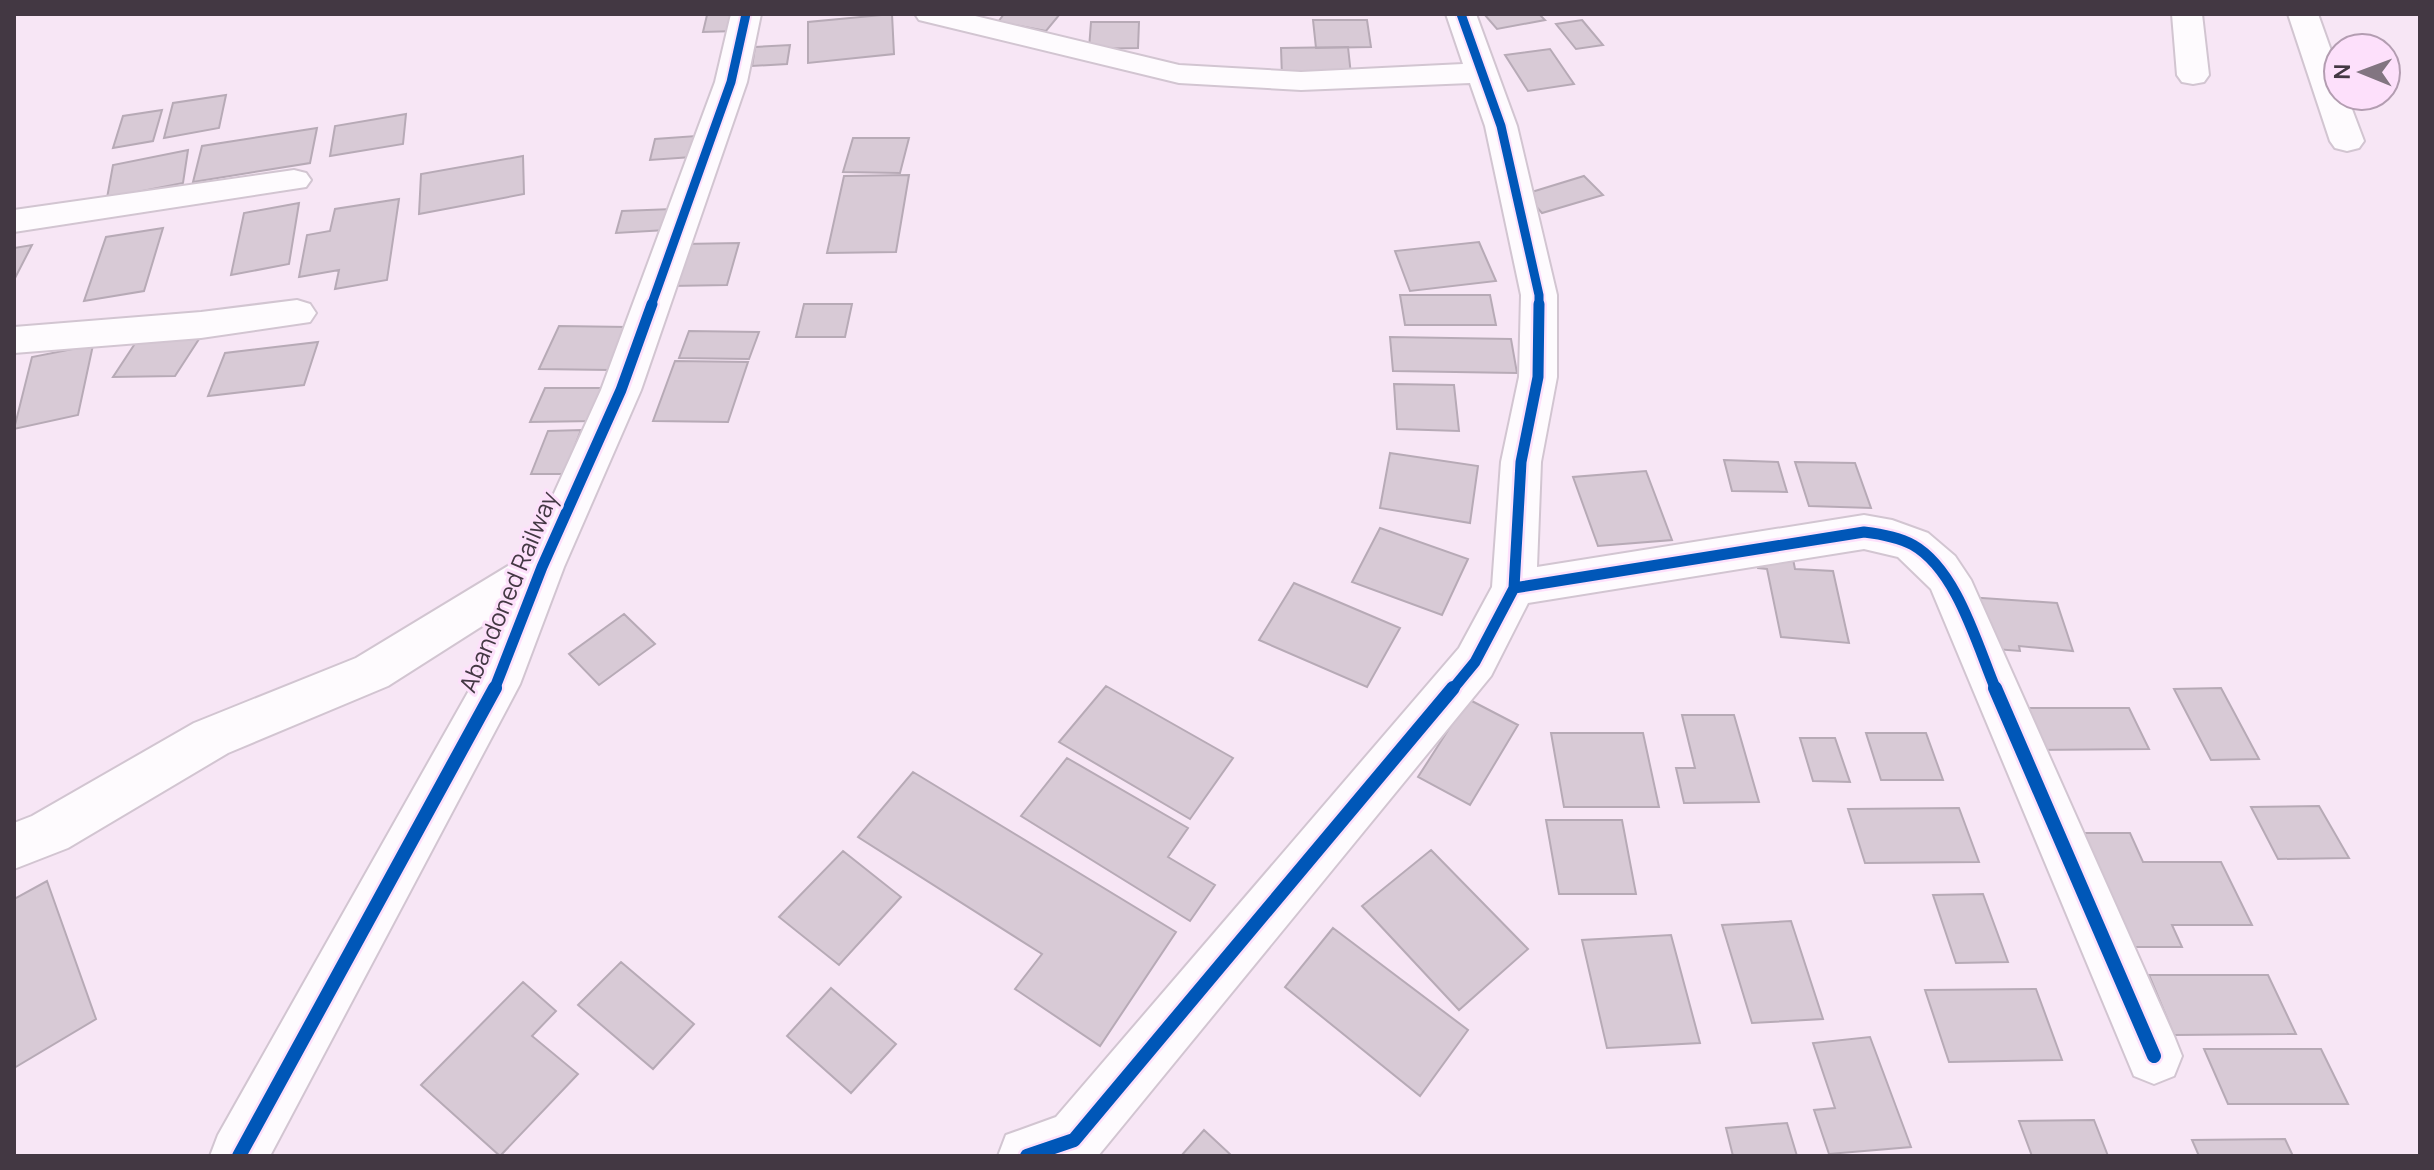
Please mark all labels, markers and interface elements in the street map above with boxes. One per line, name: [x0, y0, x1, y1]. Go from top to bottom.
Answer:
north arrow: [2322, 32, 2402, 112]
text: N: [2327, 63, 2357, 80]
street label: Abandoned Railway: [450, 486, 565, 697]

